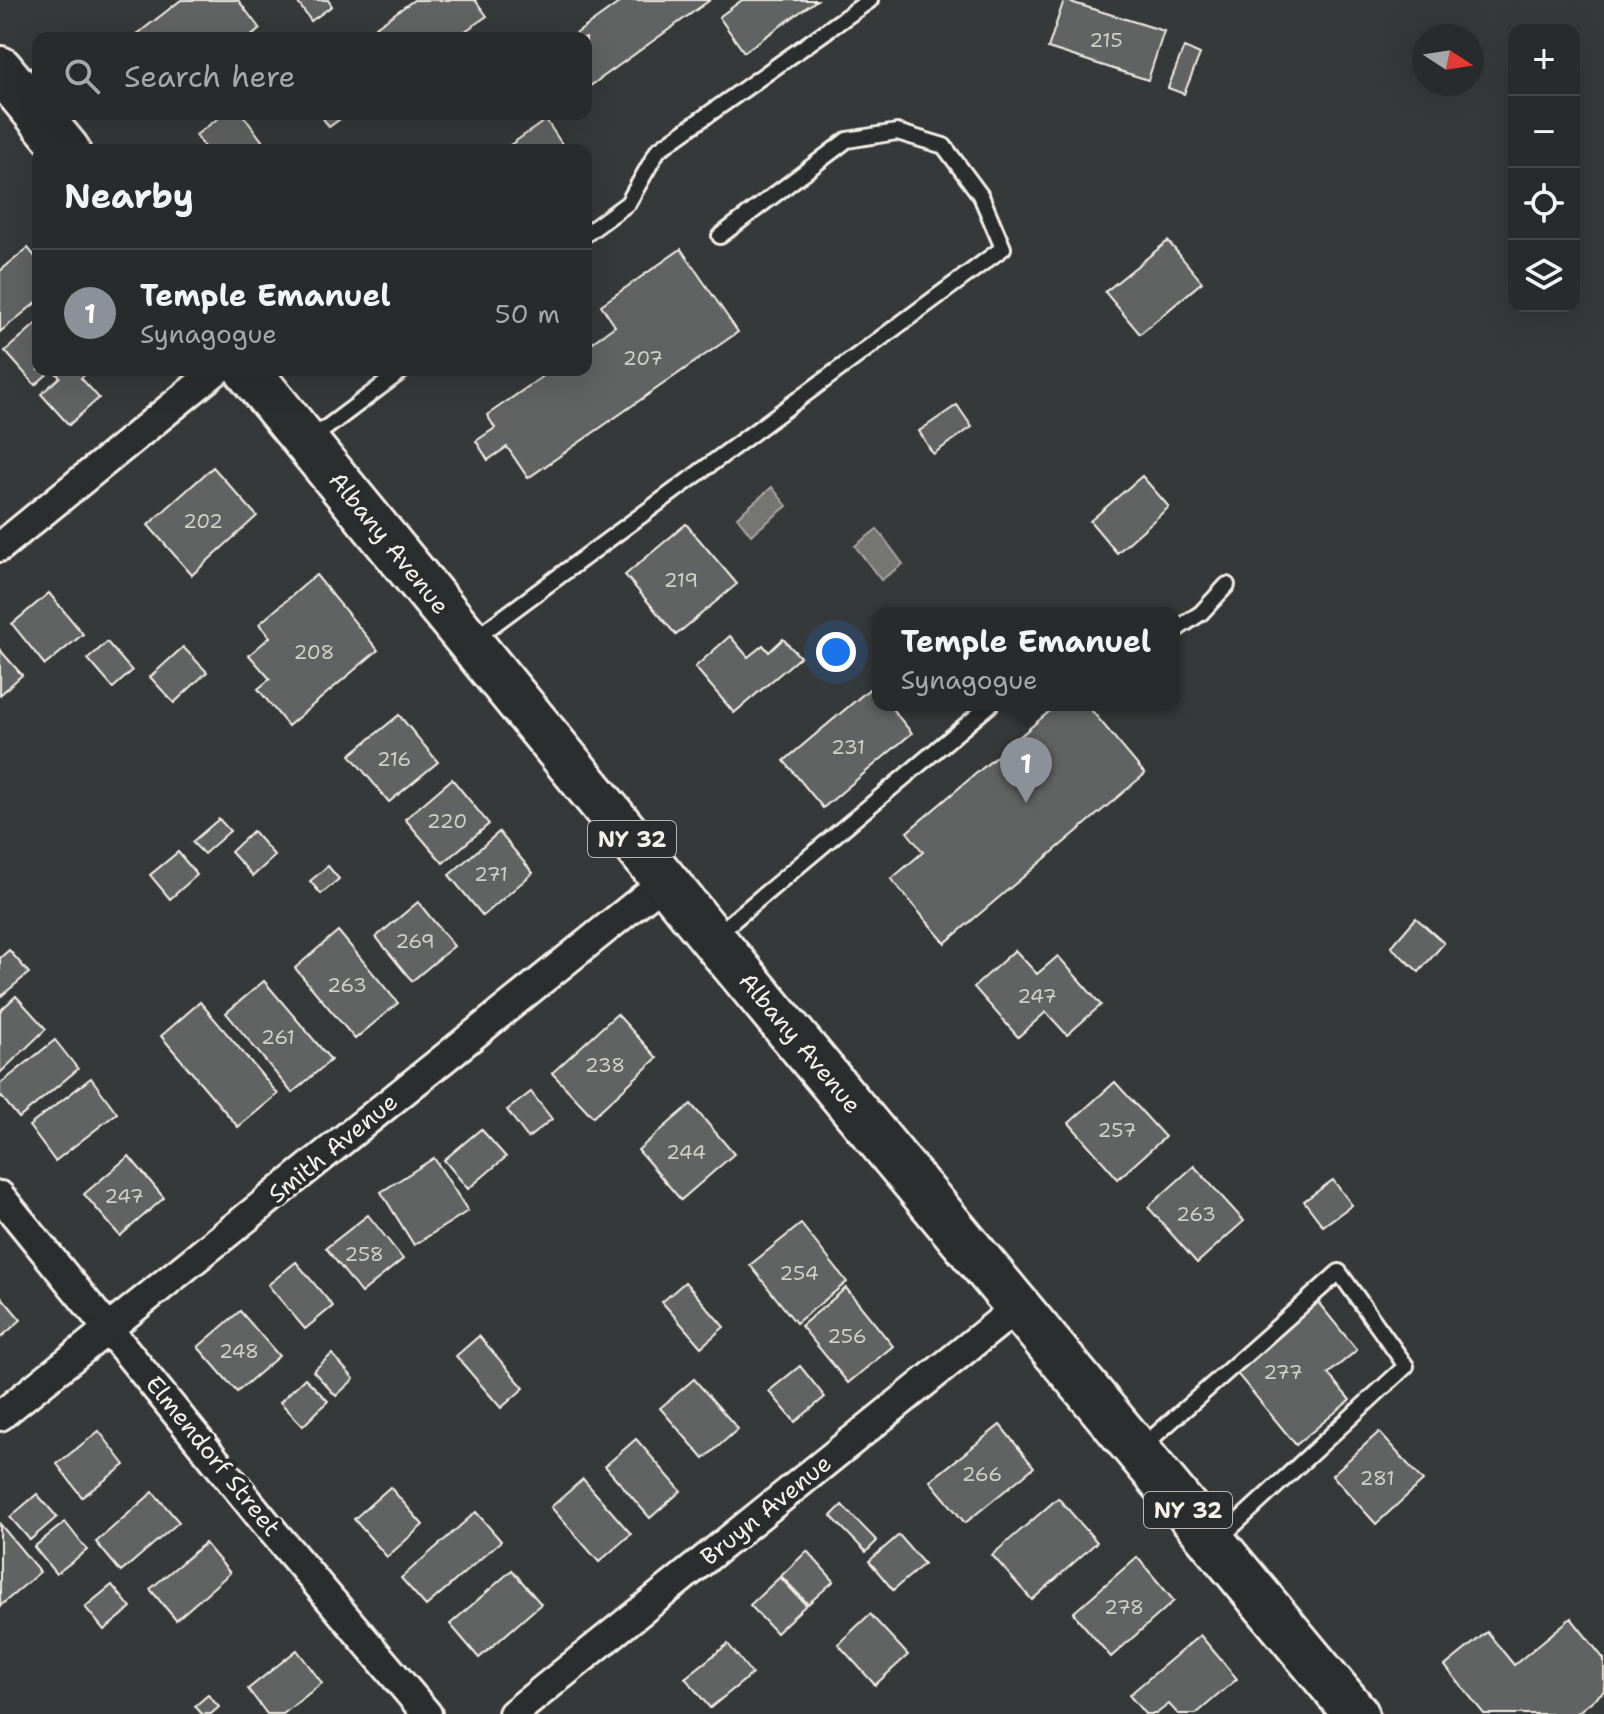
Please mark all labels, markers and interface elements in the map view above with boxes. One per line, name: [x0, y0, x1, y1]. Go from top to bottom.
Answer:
north arrow: [1412, 24, 1484, 96]
map controls: [1508, 24, 1580, 312]
button: +: [1508, 24, 1580, 96]
house number: 215: [1089, 27, 1123, 53]
search box: [32, 32, 592, 120]
icon: search: [60, 54, 104, 98]
text: Search here: [124, 56, 295, 97]
button: −: [1508, 96, 1580, 168]
button: locate: [1508, 168, 1580, 240]
text: Nearby: [64, 173, 194, 219]
button: layers: [1508, 240, 1580, 312]
text: Temple Emanuel: [140, 275, 391, 316]
text: 1: [84, 296, 96, 331]
text: 50 m: [495, 296, 560, 331]
text: Synagogue: [140, 316, 277, 351]
house number: 207: [623, 345, 663, 371]
street label: Albany Avenue: [322, 465, 456, 621]
house number: 202: [183, 508, 223, 534]
house number: 219: [664, 567, 698, 593]
popup: [872, 607, 1180, 711]
text: Temple Emanuel: [901, 621, 1151, 662]
your location: [816, 632, 856, 672]
house number: 208: [293, 639, 335, 665]
text: Synagogue: [901, 662, 1038, 697]
house number: 231: [831, 734, 865, 760]
pin: 1: [1000, 737, 1052, 803]
house number: 216: [377, 746, 411, 772]
house number: 220: [427, 808, 467, 834]
road number: NY 32: [588, 821, 676, 857]
house number: 271: [474, 861, 508, 887]
house number: 269: [395, 928, 435, 954]
street label: Albany Avenue: [732, 966, 868, 1120]
house number: 263: [327, 972, 367, 998]
house number: 247: [1017, 983, 1057, 1009]
house number: 261: [261, 1024, 295, 1050]
house number: 238: [585, 1052, 625, 1078]
street label: Smith Avenue: [262, 1086, 404, 1210]
house number: 257: [1098, 1117, 1136, 1143]
house number: 244: [666, 1139, 706, 1165]
house number: 247: [104, 1183, 144, 1209]
house number: 263: [1176, 1201, 1216, 1227]
house number: 258: [344, 1241, 384, 1267]
house number: 254: [779, 1260, 819, 1286]
house number: 256: [827, 1323, 867, 1349]
house number: 248: [219, 1338, 259, 1364]
house number: 277: [1263, 1359, 1303, 1385]
street label: Elmendorf Street: [138, 1369, 288, 1543]
street label: Bruyn Avenue: [694, 1447, 838, 1573]
house number: 266: [962, 1461, 1002, 1487]
house number: 281: [1360, 1465, 1394, 1491]
road number: NY 32: [1144, 1492, 1232, 1528]
house number: 278: [1104, 1594, 1144, 1620]

